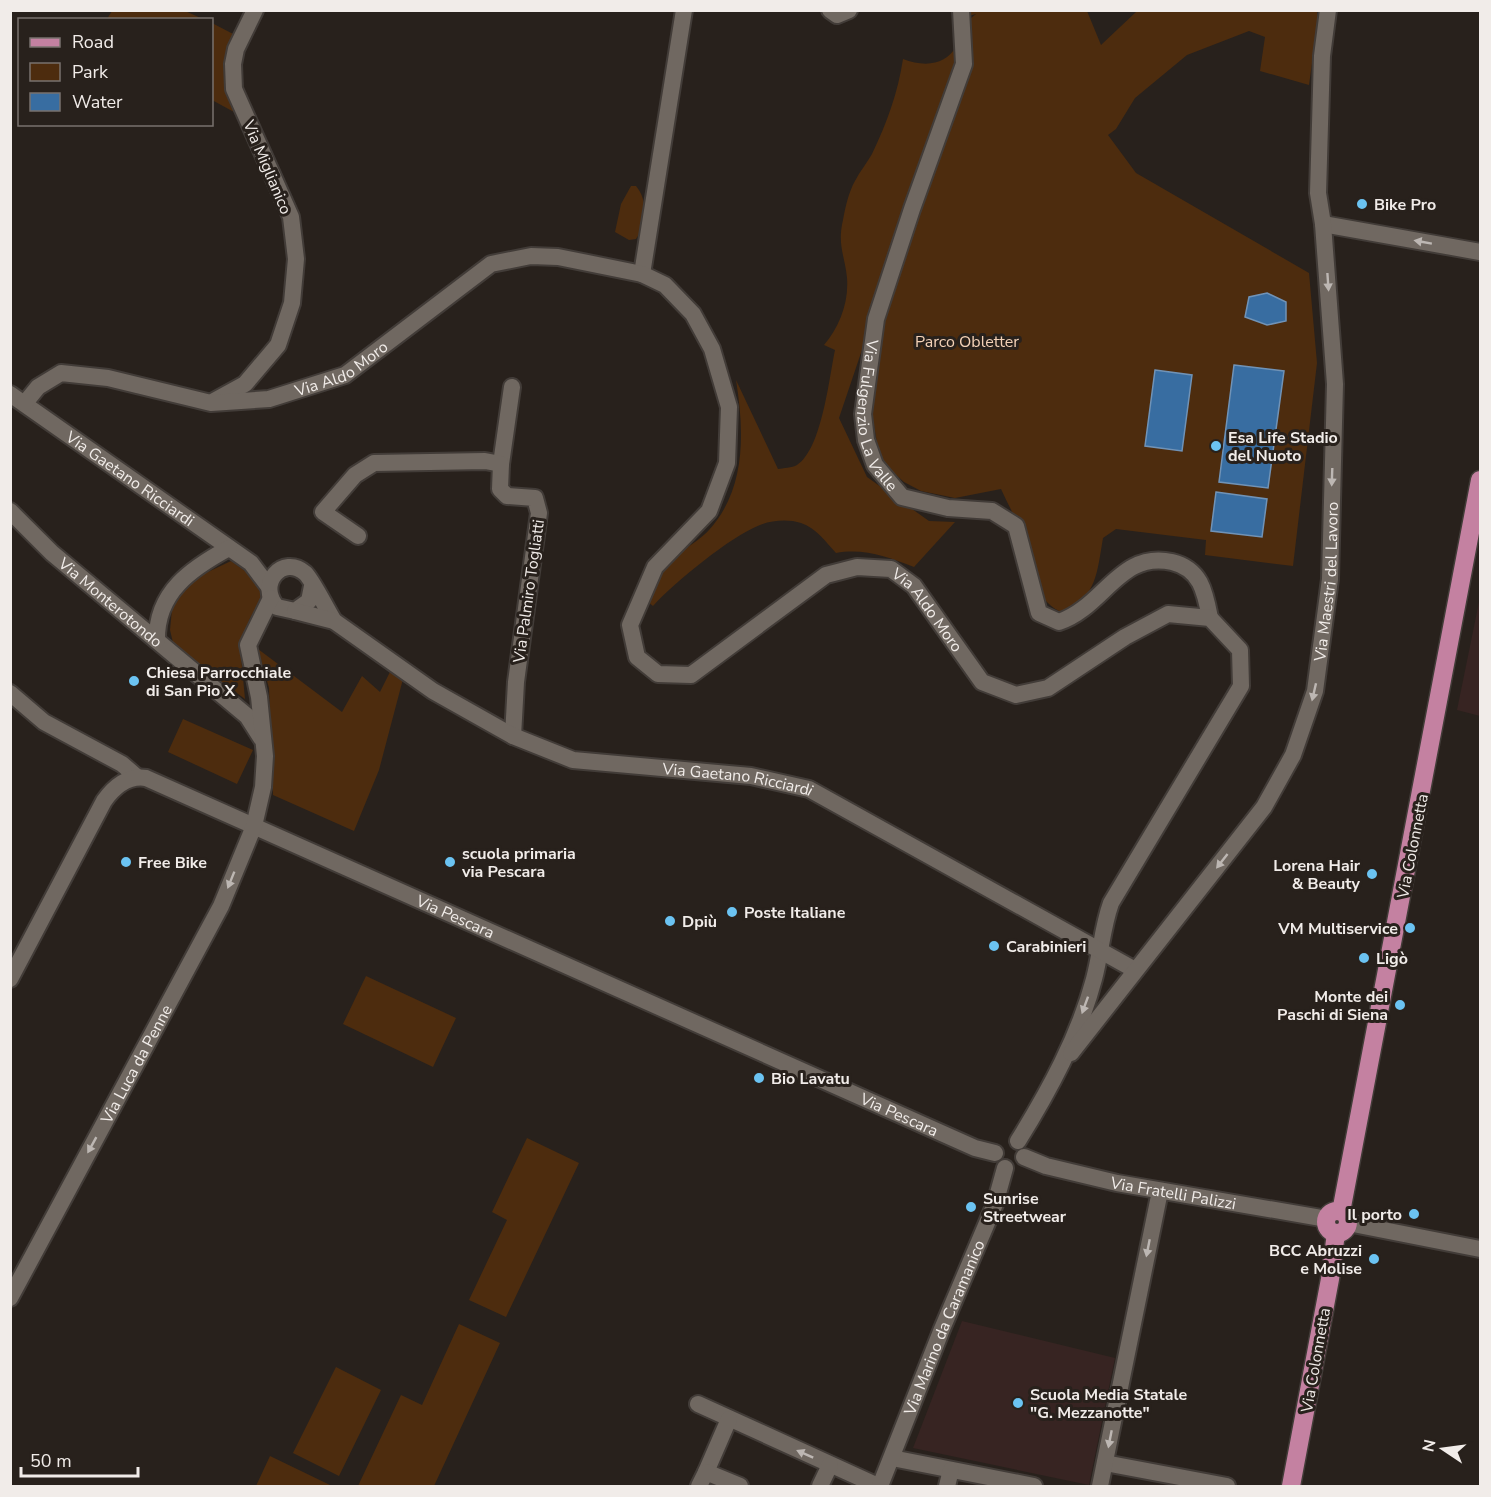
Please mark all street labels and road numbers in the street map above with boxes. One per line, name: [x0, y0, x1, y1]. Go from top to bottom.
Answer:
street label: Via Miglianico: [237, 116, 297, 218]
street label: Via Aldo Moro: [291, 336, 393, 402]
street label: Via Fulgenzio La Valle: [851, 337, 903, 496]
street label: Via Gaetano Ricciardi: [60, 426, 198, 532]
street label: Via Maestri del Lavoro: [1309, 501, 1344, 664]
street label: Via Palmiro Togliatti: [508, 518, 550, 665]
street label: Via Monterotondo: [53, 552, 167, 653]
street label: Via Aldo Moro: [886, 563, 967, 657]
street label: Via Gaetano Ricciardi: [661, 758, 817, 801]
street label: Via Colonnetta: [1392, 792, 1434, 901]
street label: Via Pescara: [412, 890, 498, 944]
street label: Via Luca da Penne: [96, 1001, 178, 1128]
street label: Via Pescara: [856, 1088, 942, 1142]
street label: Via Fratelli Palizzi: [1107, 1172, 1238, 1215]
street label: Via Marino da Caramanico: [899, 1237, 991, 1419]
street label: Via Colonnetta: [1296, 1306, 1336, 1415]

